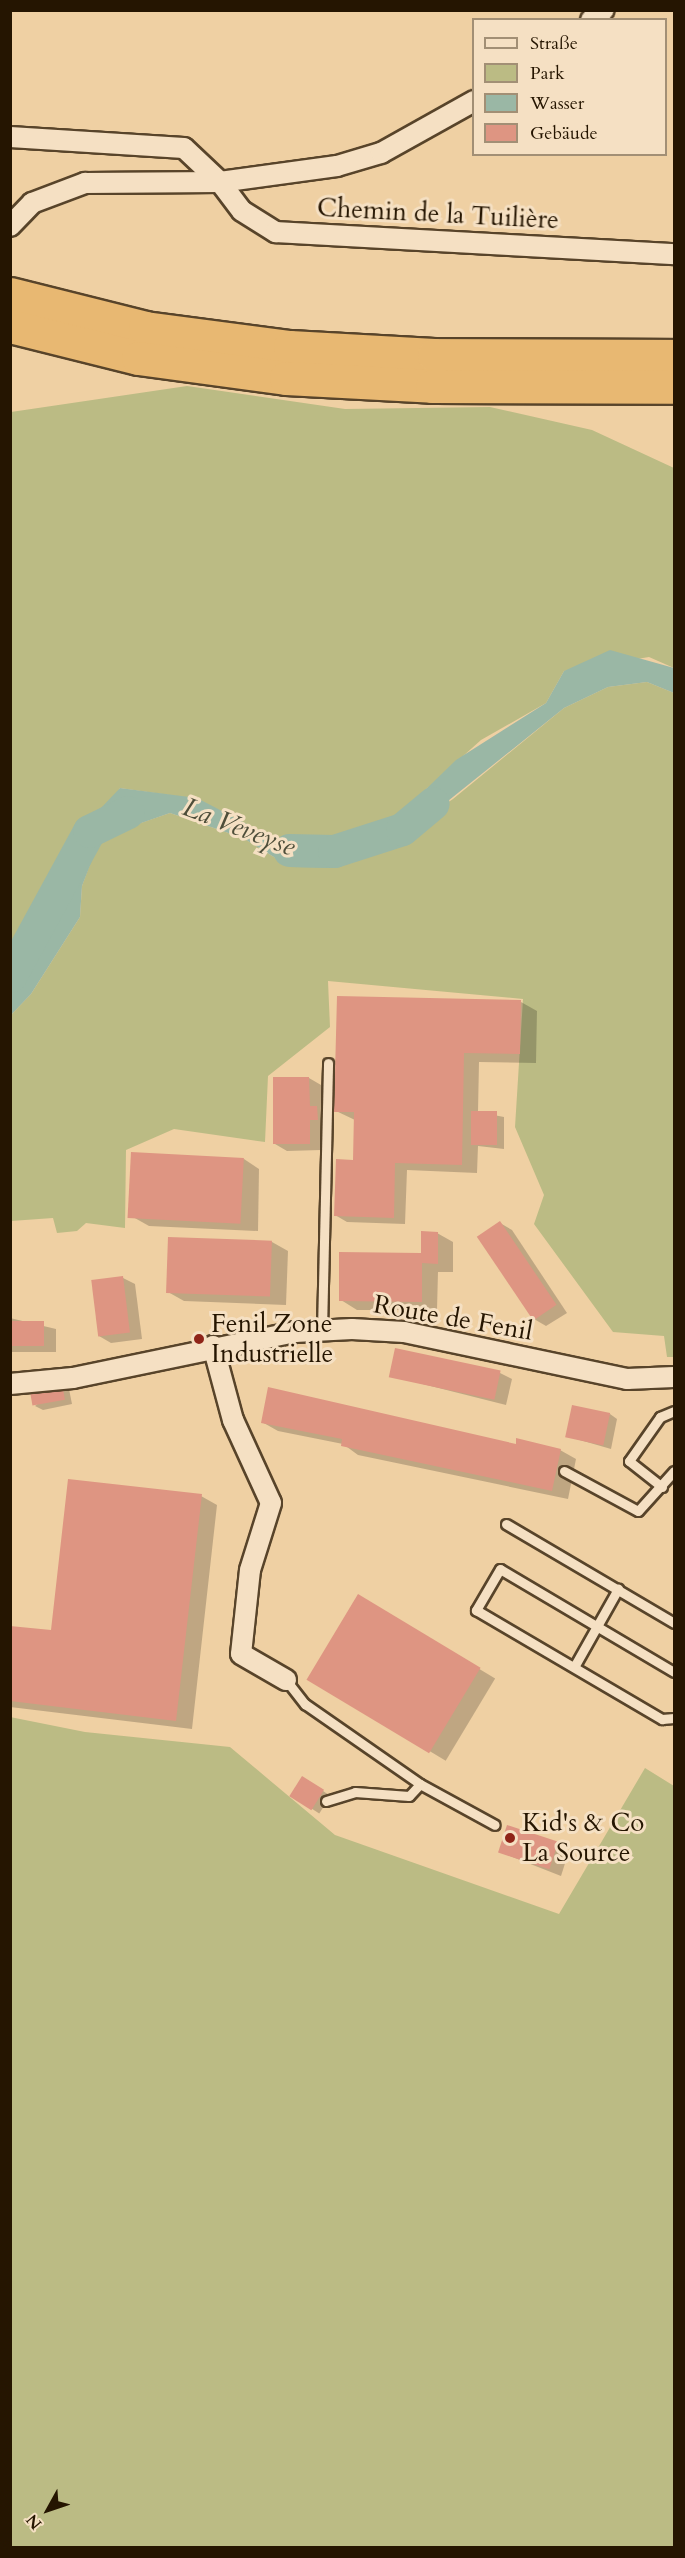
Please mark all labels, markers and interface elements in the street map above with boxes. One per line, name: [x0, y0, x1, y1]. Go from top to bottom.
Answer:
legend: [472, 18, 667, 156]
text: Straße: [530, 31, 578, 56]
text: Park: [530, 61, 565, 86]
text: Wasser: [530, 91, 584, 116]
text: Gebäude: [530, 121, 598, 146]
street label: Chemin de la Tuilière: [316, 192, 560, 236]
water label: La Veveyse: [178, 791, 300, 863]
street label: Route de Fenil: [371, 1289, 535, 1347]
place label: Fenil Zone Industrielle: [211, 1308, 333, 1370]
marker: Fenil Zone Industrielle: [192, 1332, 206, 1346]
place label: Kid's & Co La Source: [522, 1807, 644, 1868]
marker: Kid's & Co La Source: [503, 1831, 517, 1845]
north arrow: [18, 2480, 78, 2540]
text: N: [21, 2509, 47, 2534]

